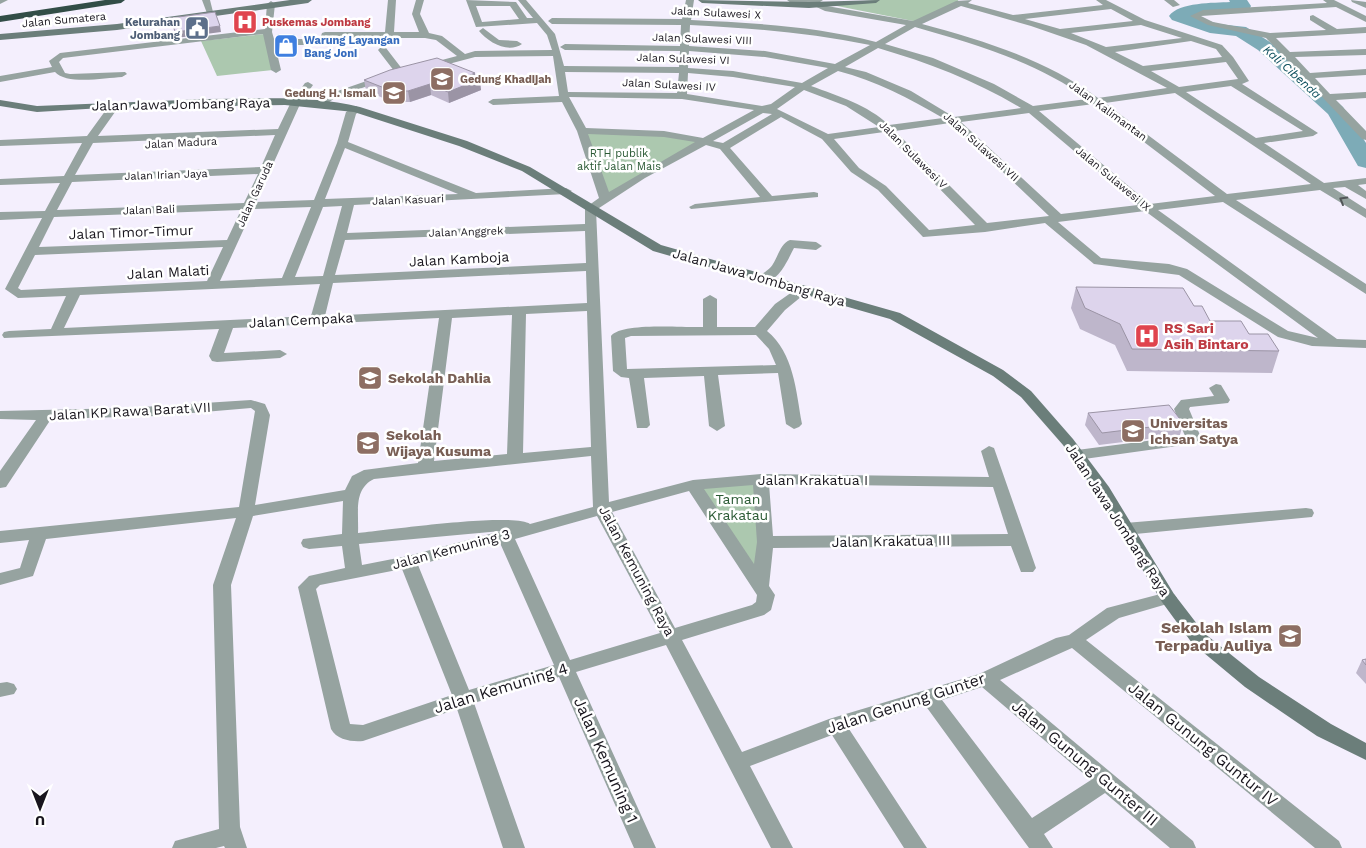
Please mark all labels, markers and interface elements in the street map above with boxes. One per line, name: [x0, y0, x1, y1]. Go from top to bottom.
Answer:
street label: Jalan Sulawesi X: [671, 4, 762, 22]
hospital icon: Puskemas Jombang: [232, 9, 258, 35]
street label: Jalan Sumatera: [21, 10, 107, 30]
public building icon: Kelurahan Jombang: [184, 15, 210, 41]
place label: Kelurahan Jombang: [125, 16, 181, 42]
place label: Puskemas Jombang: [262, 16, 371, 29]
street label: Jalan Sulawesi VIII: [652, 31, 752, 47]
shop icon: Warung Layangan Bang Joni: [273, 33, 299, 59]
place label: Warung Layangan Bang Joni: [304, 34, 400, 60]
water label: Kali Cibenda: [1260, 42, 1324, 102]
street label: Jalan Sulawesi VI: [636, 51, 730, 67]
school or university icon: Gedung Khadijah: [429, 66, 455, 92]
place label: Gedung Khadijah: [460, 73, 552, 86]
street label: Jalan Sulawesi IV: [622, 76, 716, 94]
street label: Jalan Kalimantan: [1067, 78, 1149, 144]
school or university icon: Gedung H. Ismail: [381, 80, 407, 106]
place label: Gedung H. Ismail: [285, 87, 376, 100]
street label: Jalan Jawa Jombang Raya: [91, 94, 271, 114]
street label: Jalan Sulawesi VII: [941, 110, 1021, 184]
street label: Jalan Sulawesi V: [876, 118, 950, 192]
street label: Jalan Madura: [145, 135, 217, 151]
street label: Jalan Sulawesi IX: [1073, 144, 1153, 214]
park label: RTH publik aktif Jalan Mais: [577, 147, 661, 173]
street label: Jalan Garuda: [234, 159, 276, 229]
street label: Jalan Irian Jaya: [124, 167, 208, 183]
street label: Jalan Kasuari: [372, 192, 444, 208]
one-way arrow: [1339, 197, 1348, 207]
street label: Jalan Bali: [123, 203, 175, 217]
street label: Jalan Timor-Timur: [68, 222, 194, 242]
street label: Jalan Anggrek: [428, 224, 504, 240]
street label: Jalan Jawa Jombang Raya: [671, 245, 847, 309]
street label: Jalan Kamboja: [408, 248, 510, 270]
street label: Jalan Malati: [126, 262, 210, 282]
street label: Jalan Cempaka: [248, 309, 354, 331]
place label: RS Sari Asih Bintaro: [1164, 320, 1249, 352]
hospital icon: RS Sari Asih Bintaro: [1134, 323, 1160, 349]
school or university icon: Sekolah Dahlia: [357, 365, 383, 391]
place label: Sekolah Dahlia: [388, 370, 492, 386]
street label: Jalan KP Rawa Barat VII: [49, 399, 211, 423]
place label: Universitas Ichsan Satya: [1150, 415, 1239, 447]
school or university icon: Universitas Ichsan Satya: [1120, 418, 1146, 444]
place label: Sekolah Wijaya Kusuma: [386, 427, 492, 459]
school or university icon: Sekolah Wijaya Kusuma: [355, 430, 381, 456]
street label: Jalan Jawa Jombang Raya: [1063, 441, 1173, 599]
street label: Jalan Krakatua I: [758, 472, 868, 488]
park label: Taman Krakatau: [708, 491, 768, 523]
street label: Jalan Kemuning Raya: [596, 503, 678, 639]
street label: Jalan Kemuning 3: [390, 526, 512, 572]
street label: Jalan Krakatua III: [832, 532, 950, 550]
place label: Sekolah Islam Terpadu Auliya: [1155, 618, 1273, 655]
school or university icon: Sekolah Islam Terpadu Auliya: [1277, 623, 1303, 649]
street label: Jalan Kemuning 4: [432, 659, 571, 717]
street label: Jalan Genung Gunter: [824, 668, 988, 738]
street label: Jalan Gunung Guntur IV: [1124, 678, 1282, 810]
street label: Jalan Kemuning 1: [570, 694, 642, 826]
street label: Jalan Gunung Gunter III: [1008, 696, 1162, 830]
north arrow: [15, 783, 65, 833]
text: U: [35, 813, 45, 829]

